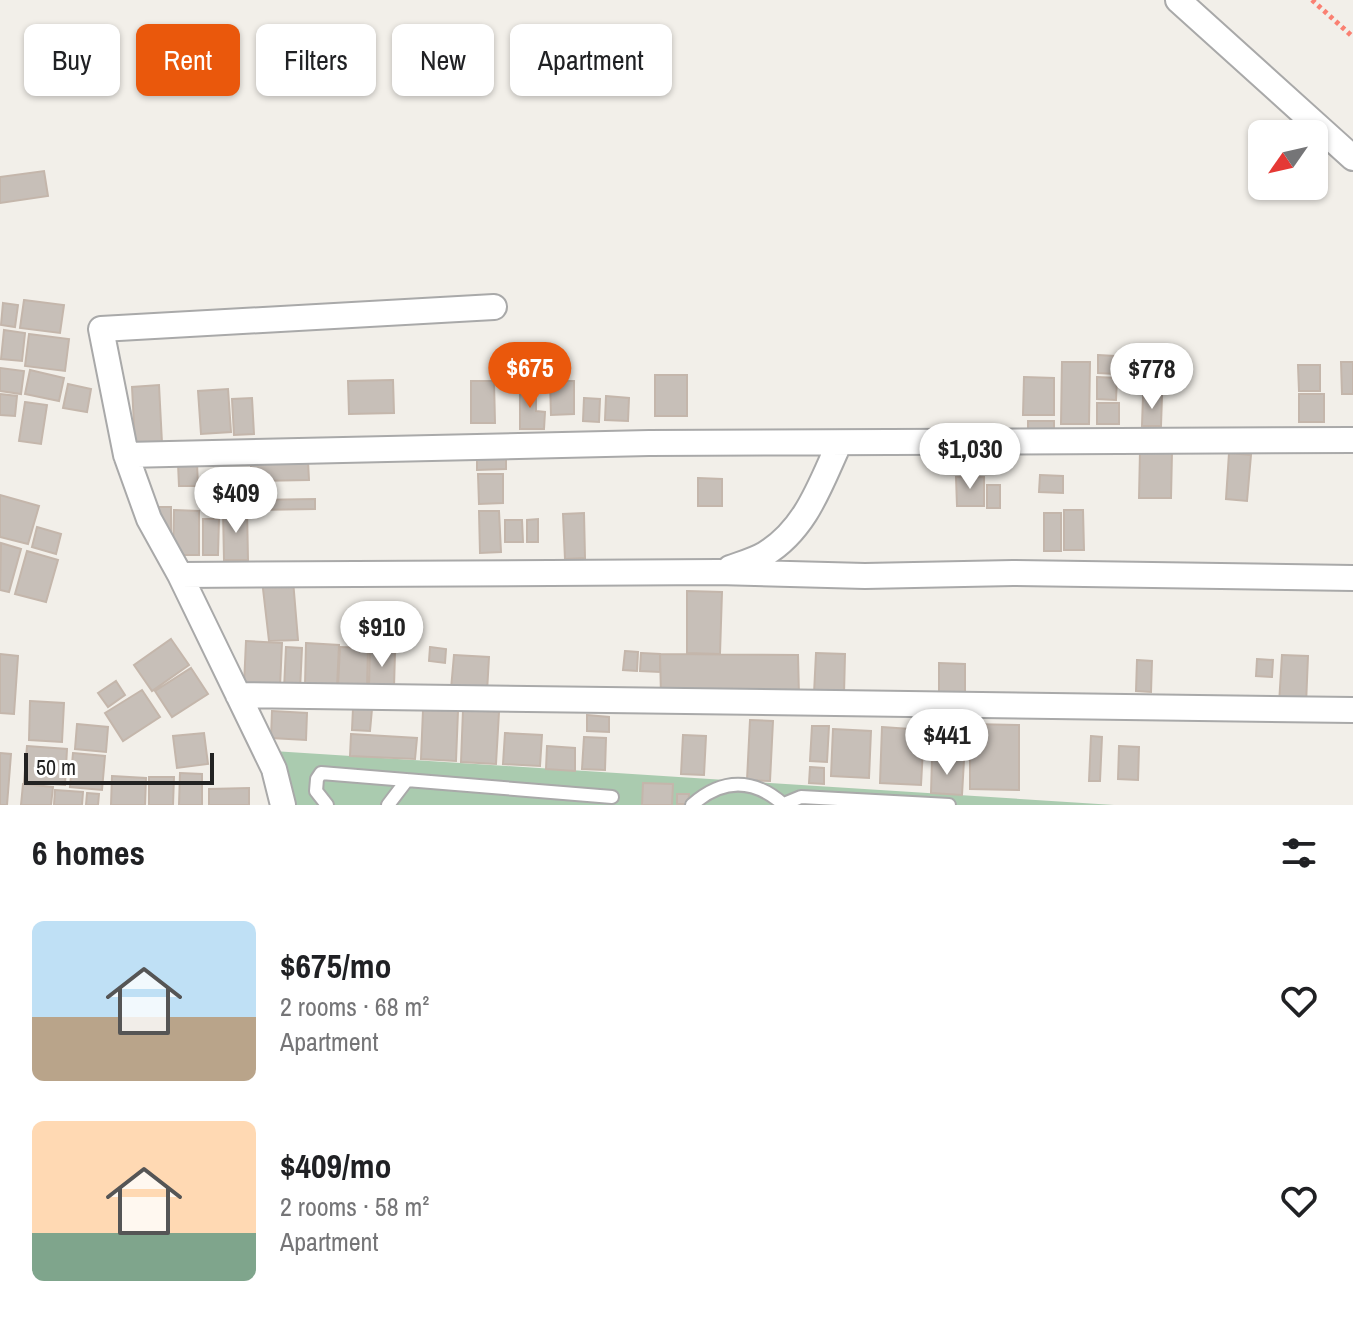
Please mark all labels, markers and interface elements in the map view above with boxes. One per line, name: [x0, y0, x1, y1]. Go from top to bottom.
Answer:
chip: Buy: [24, 24, 120, 96]
chip: Rent: [136, 24, 240, 96]
chip: Filters: [256, 24, 376, 96]
chip: New: [392, 24, 494, 96]
chip: Apartment: [510, 24, 672, 96]
north arrow: [1248, 120, 1328, 200]
map controls: [1248, 120, 1328, 200]
pin: $675: [483, 342, 577, 410]
pin: $778: [1105, 343, 1199, 411]
text: $675: [506, 350, 554, 385]
text: $778: [1128, 351, 1176, 386]
pin: $1,030: [905, 423, 1035, 491]
text: $1,030: [937, 431, 1003, 466]
pin: $409: [189, 467, 283, 535]
text: $409: [212, 475, 260, 510]
pin: $910: [335, 601, 429, 669]
text: $910: [358, 609, 406, 644]
pin: $441: [900, 709, 994, 777]
text: $441: [923, 717, 971, 752]
scale bar: [24, 749, 214, 785]
text: 50 m: [36, 752, 76, 782]
text: 6 homes: [32, 830, 145, 876]
icon: filters: [1277, 831, 1321, 875]
text: $675/mo: [280, 943, 392, 989]
icon: home: [96, 953, 192, 1049]
icon: heart: [1277, 979, 1321, 1023]
text: 2 rooms · 68 m²: [280, 989, 429, 1024]
text: Apartment: [280, 1024, 378, 1059]
text: $409/mo: [280, 1143, 392, 1189]
icon: home: [96, 1153, 192, 1249]
icon: heart: [1277, 1179, 1321, 1223]
text: 2 rooms · 58 m²: [280, 1189, 429, 1224]
text: Apartment: [280, 1224, 378, 1259]

